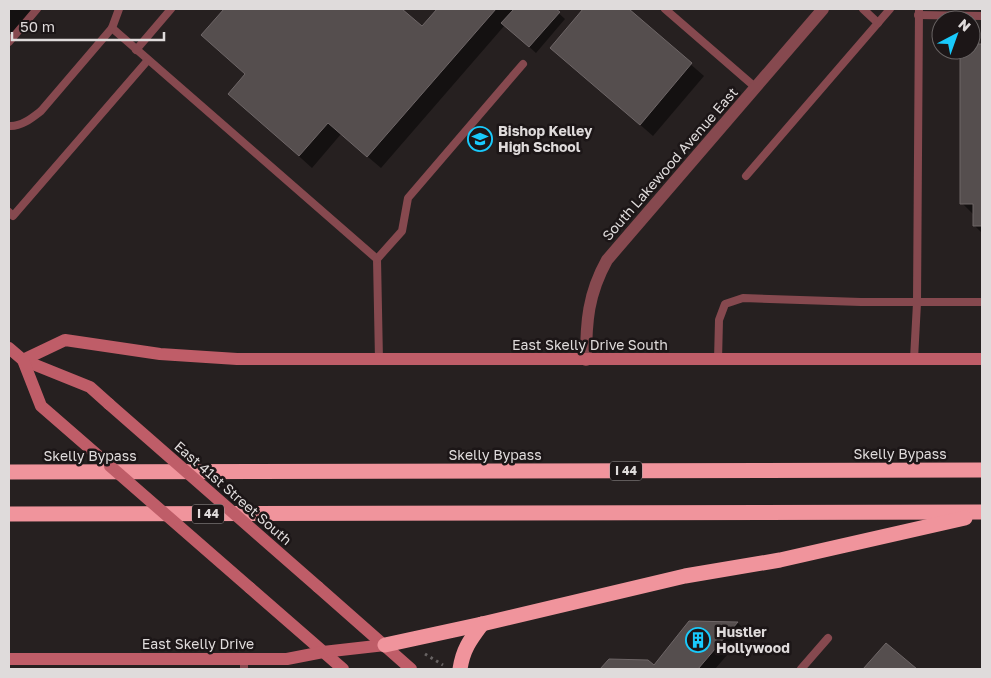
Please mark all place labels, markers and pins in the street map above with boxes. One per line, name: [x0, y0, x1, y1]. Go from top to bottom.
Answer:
place label: Bishop Kelley High School: [498, 122, 593, 155]
school or university icon: Bishop Kelley High School: [467, 126, 493, 152]
place label: Hustler Hollywood: [716, 623, 790, 656]
building icon: Hustler Hollywood: [685, 627, 711, 653]

